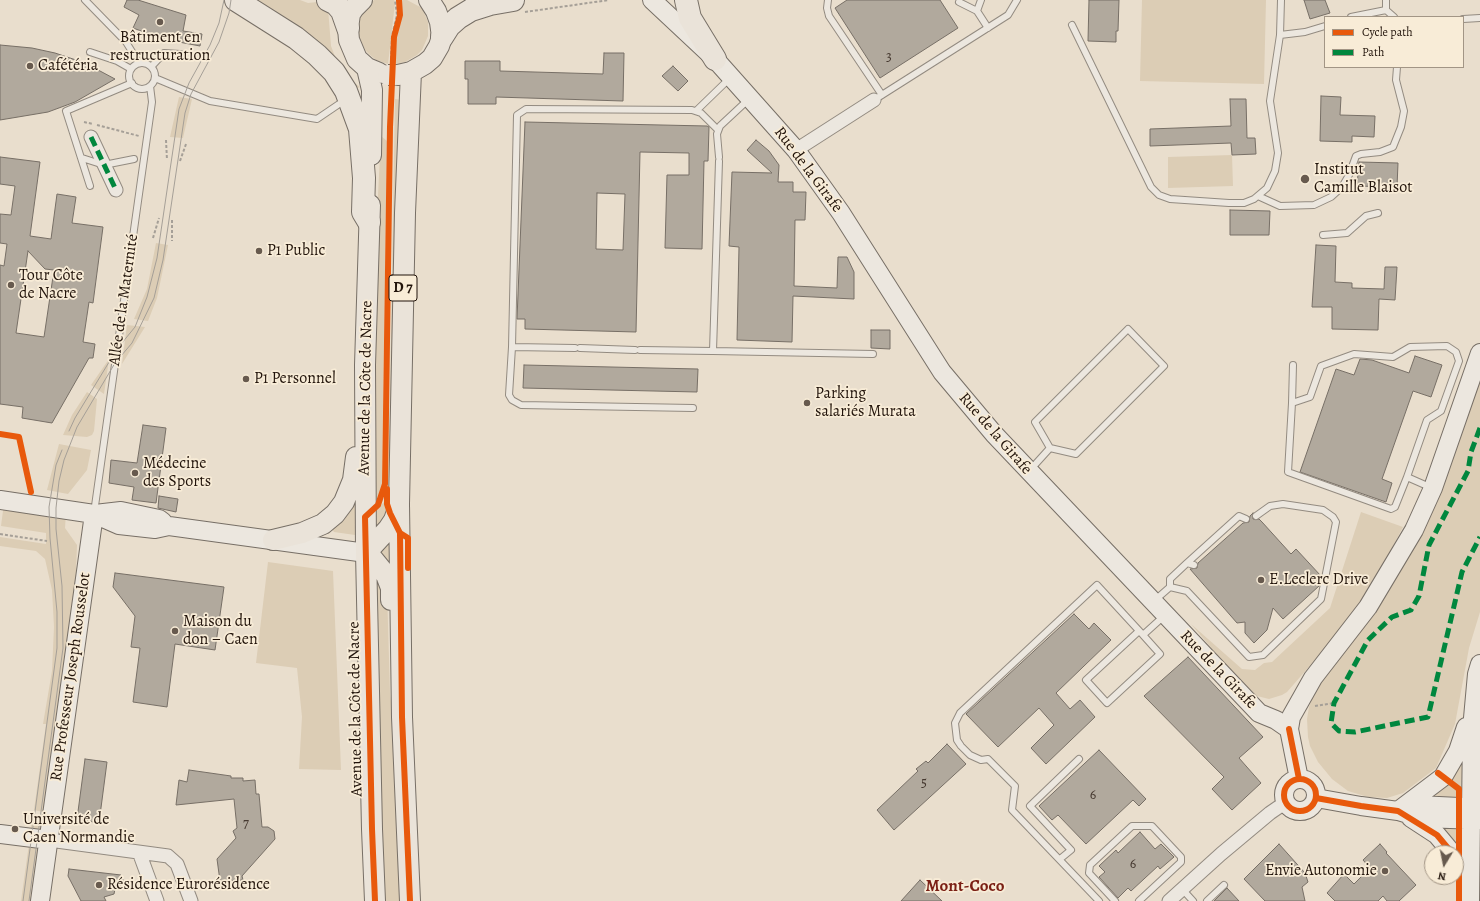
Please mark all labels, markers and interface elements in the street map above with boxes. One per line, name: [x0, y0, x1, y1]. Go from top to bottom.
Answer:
legend: [1324, 16, 1464, 68]
marker: Bâtiment en restructuration: [155, 17, 165, 27]
text: Cycle path: [1362, 24, 1413, 40]
place label: Bâtiment en restructuration: [110, 28, 210, 66]
text: Path: [1362, 44, 1384, 60]
house number: 3: [886, 50, 892, 66]
place label: Cafétéria: [38, 56, 98, 76]
marker: Cafétéria: [25, 61, 35, 71]
street label: Rue de la Girafe: [770, 123, 846, 217]
place label: Institut Camille Blaisot: [1314, 160, 1413, 198]
marker: Institut Camille Blaisot: [1299, 173, 1311, 185]
street label: Allée de la Maternité: [105, 233, 143, 367]
place label: P1 Public: [267, 241, 325, 261]
marker: P1 Public: [254, 246, 264, 256]
place label: Tour Côte de Nacre: [19, 266, 83, 304]
road number: D 7: [389, 275, 417, 301]
marker: Tour Côte de Nacre: [6, 280, 16, 290]
street label: Avenue de la Côte de Nacre: [355, 300, 377, 476]
place label: P1 Personnel: [254, 369, 336, 389]
marker: P1 Personnel: [241, 374, 251, 384]
place label: Parking salariés Murata: [815, 384, 916, 422]
street label: Rue de la Girafe: [954, 389, 1036, 479]
marker: Parking salariés Murata: [802, 398, 812, 408]
place label: Médecine des Sports: [143, 454, 211, 492]
marker: Médecine des Sports: [130, 468, 140, 478]
place label: E.Leclerc Drive: [1269, 570, 1368, 590]
street label: Rue Professeur Joseph Rousselot: [47, 571, 95, 783]
marker: E.Leclerc Drive: [1256, 575, 1266, 585]
place label: Maison du don – Caen: [183, 612, 258, 650]
street label: Avenue de la Côte de Nacre: [345, 621, 367, 797]
marker: Maison du don – Caen: [170, 626, 180, 636]
street label: Rue de la Girafe: [1176, 627, 1260, 713]
house number: 5: [921, 776, 927, 792]
house number: 6: [1090, 788, 1096, 804]
place label: Université de Caen Normandie: [23, 810, 135, 848]
house number: 7: [243, 817, 249, 833]
marker: Université de Caen Normandie: [10, 824, 20, 834]
north arrow: [1424, 845, 1464, 885]
house number: 6: [1130, 857, 1136, 873]
place label: Envie Autonomie: [1265, 861, 1377, 881]
marker: Envie Autonomie: [1380, 866, 1390, 876]
text: N: [1437, 868, 1447, 884]
place label: Résidence Eurorésidence: [107, 875, 270, 895]
district label: Mont-Coco: [926, 877, 1004, 897]
marker: Résidence Eurorésidence: [94, 880, 104, 890]

